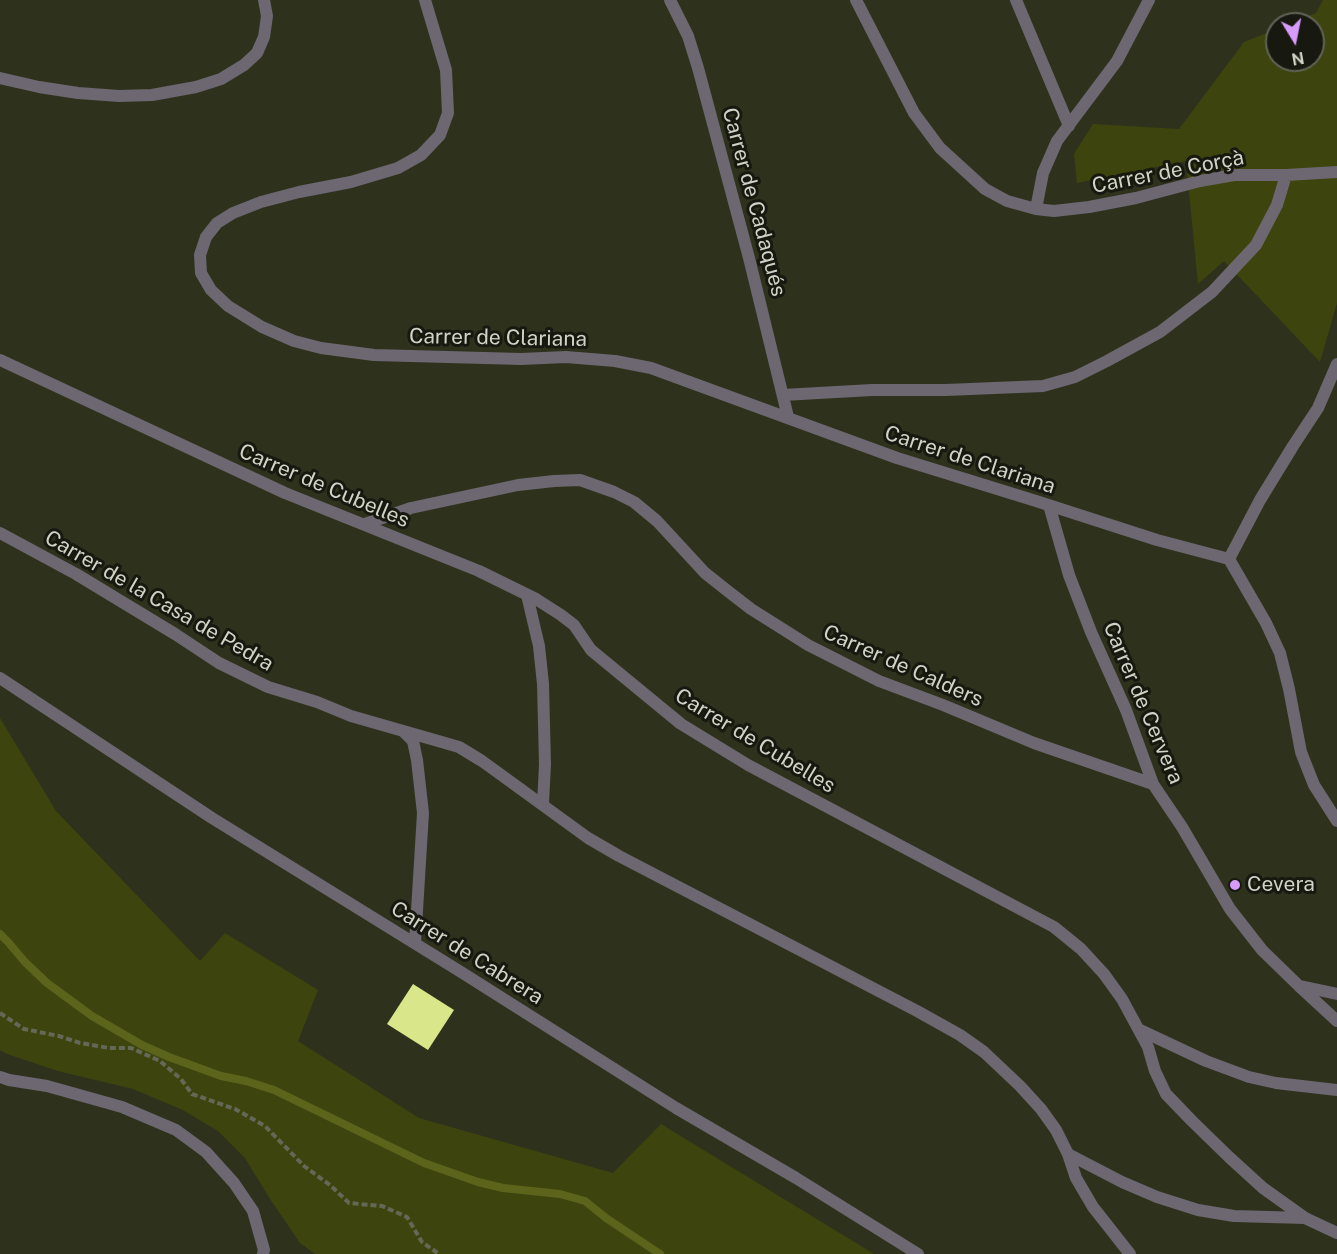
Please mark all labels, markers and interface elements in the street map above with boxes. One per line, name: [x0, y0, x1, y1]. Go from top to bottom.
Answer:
north arrow: [1265, 12, 1325, 72]
text: N: [1290, 48, 1306, 69]
street label: Carrer de Cadaqués: [717, 105, 791, 299]
street label: Carrer de Corçà: [1090, 145, 1246, 199]
street label: Carrer de Clariana: [409, 324, 587, 352]
street label: Carrer de Clariana: [881, 421, 1059, 499]
street label: Carrer de Cubelles: [235, 439, 413, 533]
street label: Carrer de la Casa de Pedra: [40, 525, 278, 677]
street label: Carrer de Cervera: [1098, 618, 1188, 788]
street label: Carrer de Calders: [819, 620, 987, 712]
street label: Carrer de Cubelles: [670, 683, 840, 799]
place label: Cevera: [1247, 872, 1315, 898]
marker: Cevera: [1228, 878, 1242, 892]
street label: Carrer de Cabrera: [386, 896, 548, 1010]

